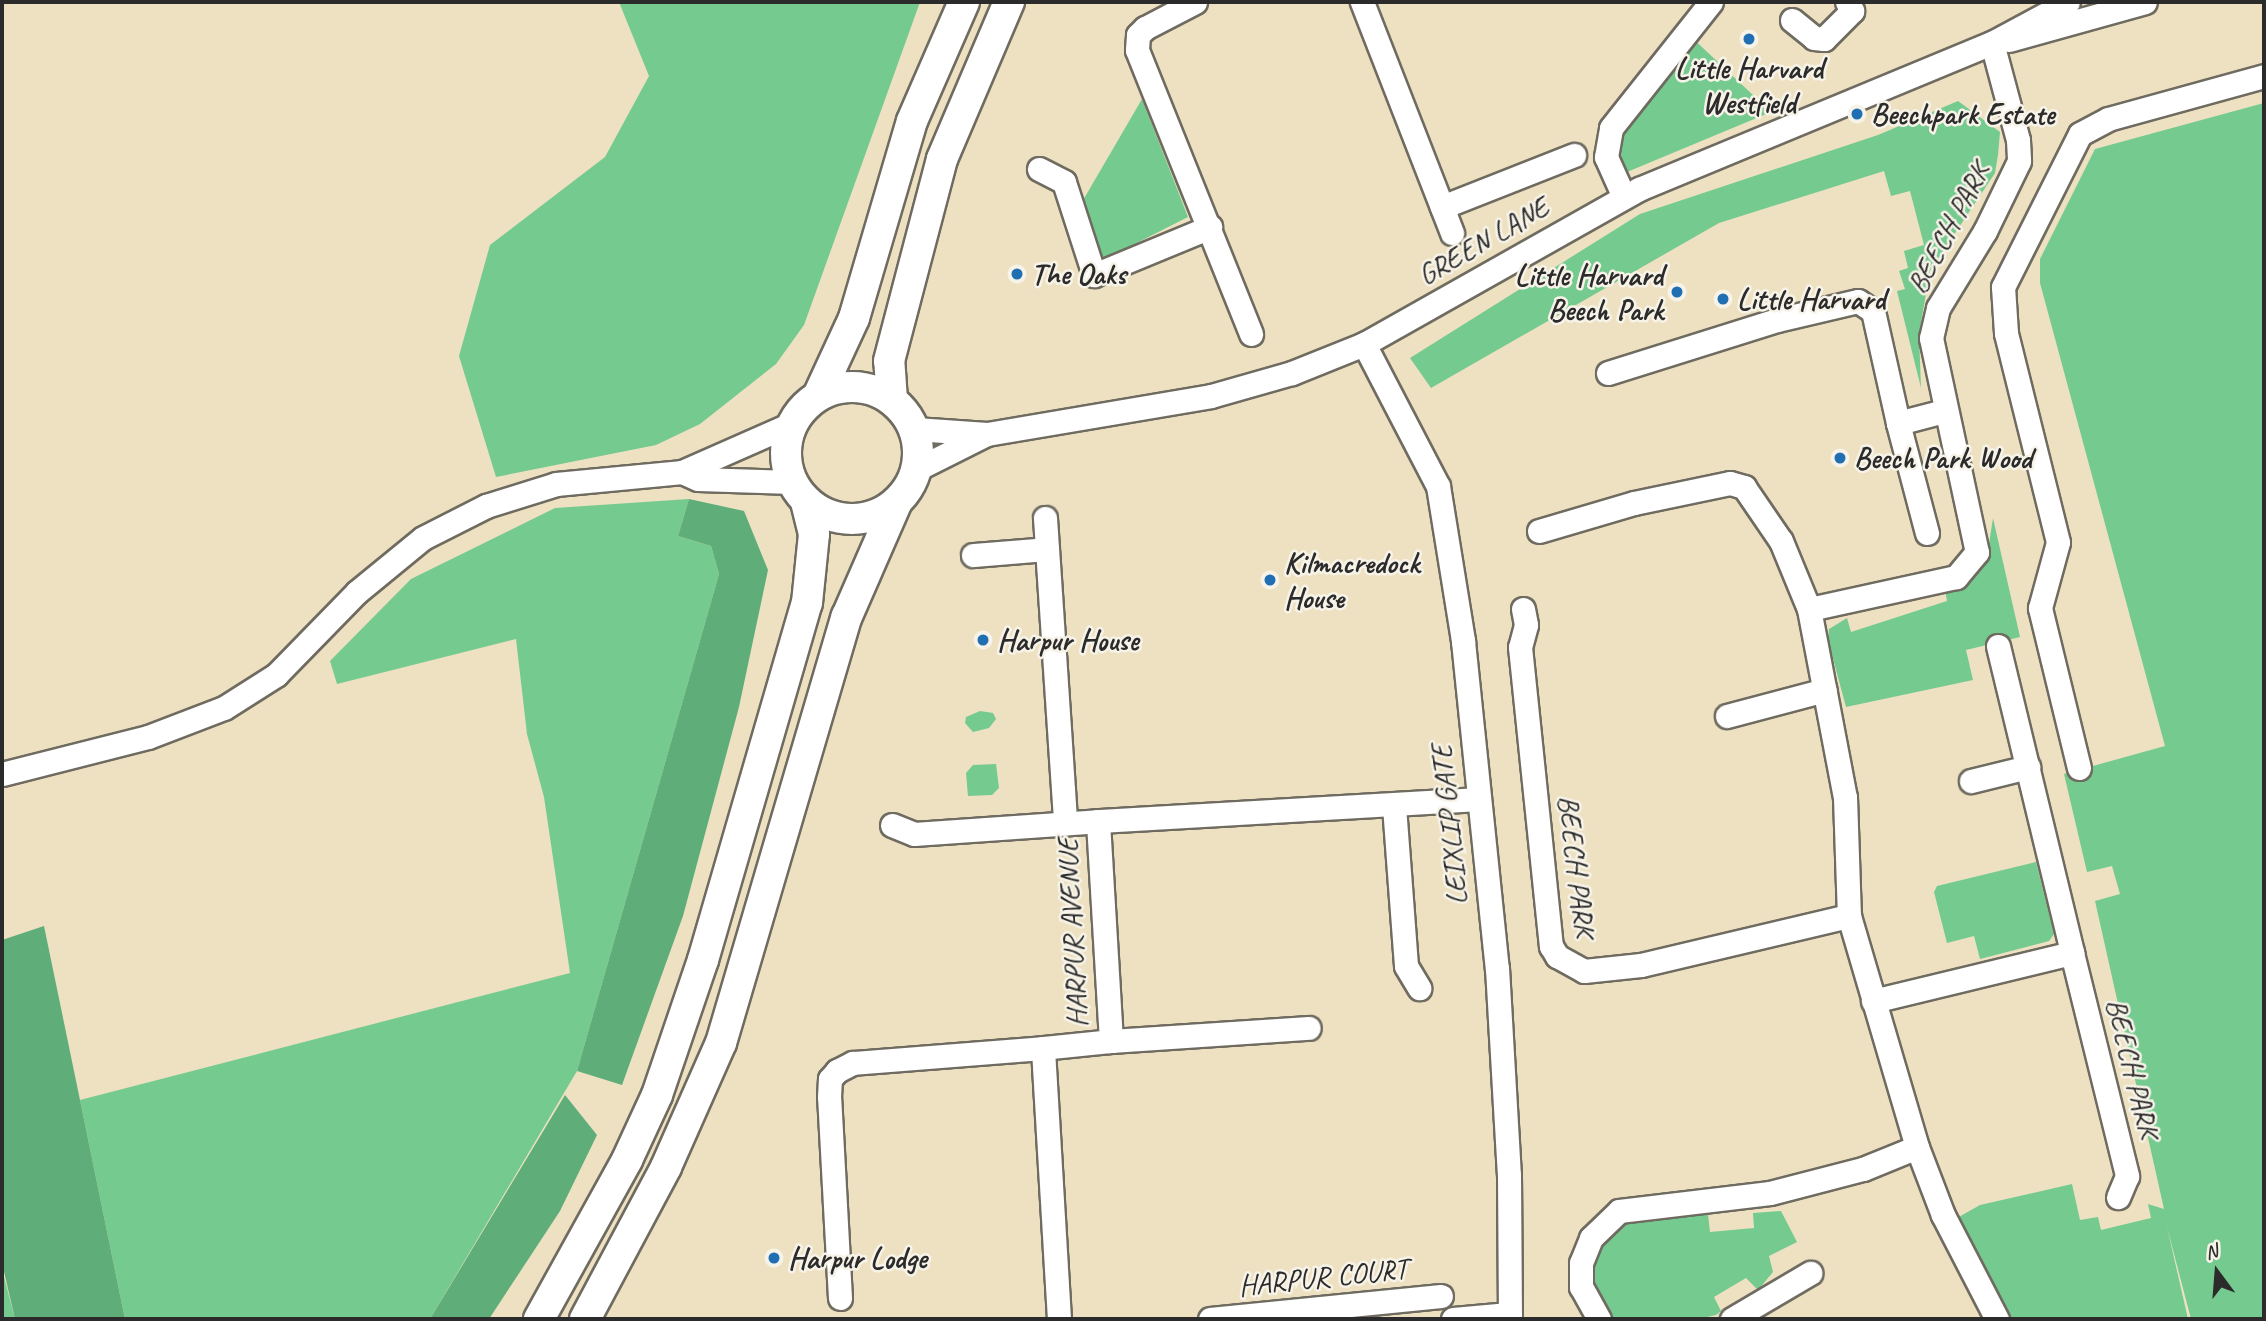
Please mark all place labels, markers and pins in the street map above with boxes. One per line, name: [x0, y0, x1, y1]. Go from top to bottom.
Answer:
marker: Little Harvard Westfield: [1741, 31, 1757, 47]
place label: Little Harvard Westfield: [1675, 50, 1823, 120]
place label: Beechpark Estate: [1871, 96, 2055, 132]
marker: Beechpark Estate: [1849, 106, 1865, 122]
place label: The Oaks: [1031, 256, 1127, 292]
place label: Little Harvard Beech Park: [1515, 257, 1663, 328]
marker: The Oaks: [1009, 266, 1025, 282]
place label: Little Harvard: [1737, 281, 1885, 317]
marker: Little Harvard Beech Park: [1669, 284, 1685, 300]
marker: Little Harvard: [1715, 291, 1731, 307]
place label: Beech Park Wood: [1854, 440, 2033, 476]
marker: Beech Park Wood: [1832, 450, 1848, 466]
place label: Kilmacredock House: [1284, 545, 1419, 616]
marker: Kilmacredock House: [1262, 572, 1278, 588]
place label: Harpur House: [997, 622, 1139, 658]
marker: Harpur House: [975, 632, 991, 648]
place label: Harpur Lodge: [788, 1240, 927, 1276]
marker: Harpur Lodge: [766, 1250, 782, 1266]

